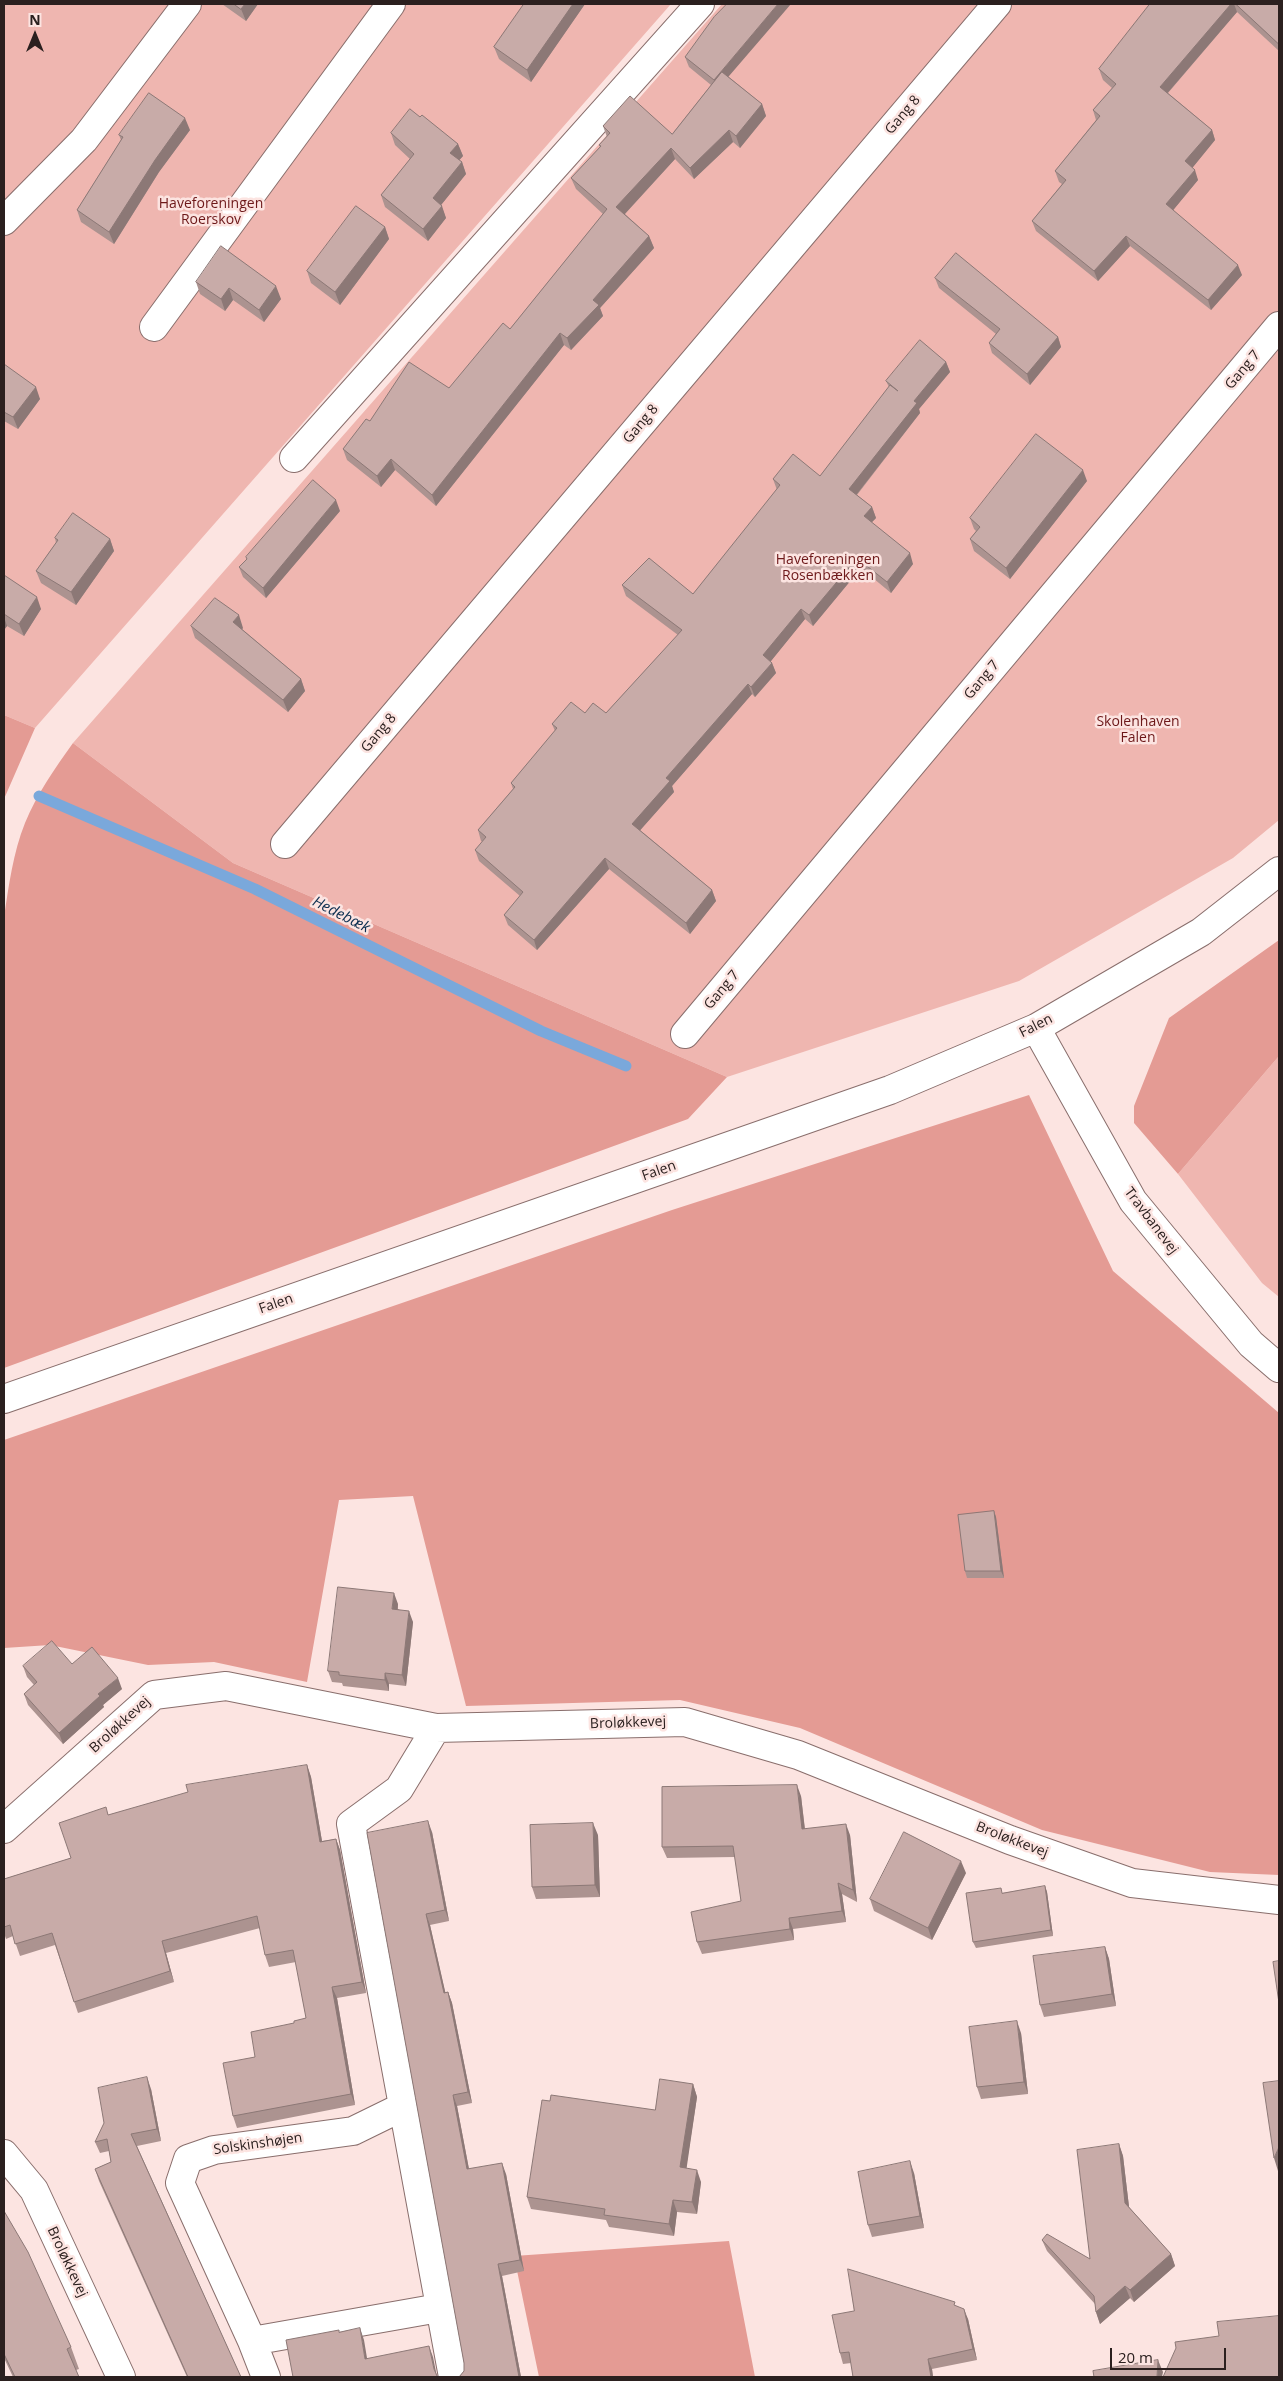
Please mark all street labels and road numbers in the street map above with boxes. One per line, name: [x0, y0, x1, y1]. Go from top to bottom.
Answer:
street label: Gang 8: [882, 92, 924, 138]
street label: Gang 7: [1222, 347, 1264, 393]
street label: Gang 8: [620, 401, 662, 447]
street label: Gang 7: [961, 657, 1003, 703]
street label: Gang 8: [358, 710, 400, 756]
street label: Gang 7: [701, 967, 743, 1013]
street label: Falen: [1017, 1011, 1055, 1041]
street label: Falen: [640, 1157, 678, 1185]
street label: Travbanevej: [1120, 1184, 1182, 1258]
street label: Falen: [257, 1290, 295, 1318]
street label: Broløkkevej: [86, 1693, 154, 1757]
street label: Broløkkevej: [590, 1713, 666, 1733]
street label: Broløkkevej: [973, 1819, 1051, 1861]
street label: Solskinshøjen: [213, 2129, 303, 2159]
street label: Broløkkevej: [43, 2224, 91, 2300]

